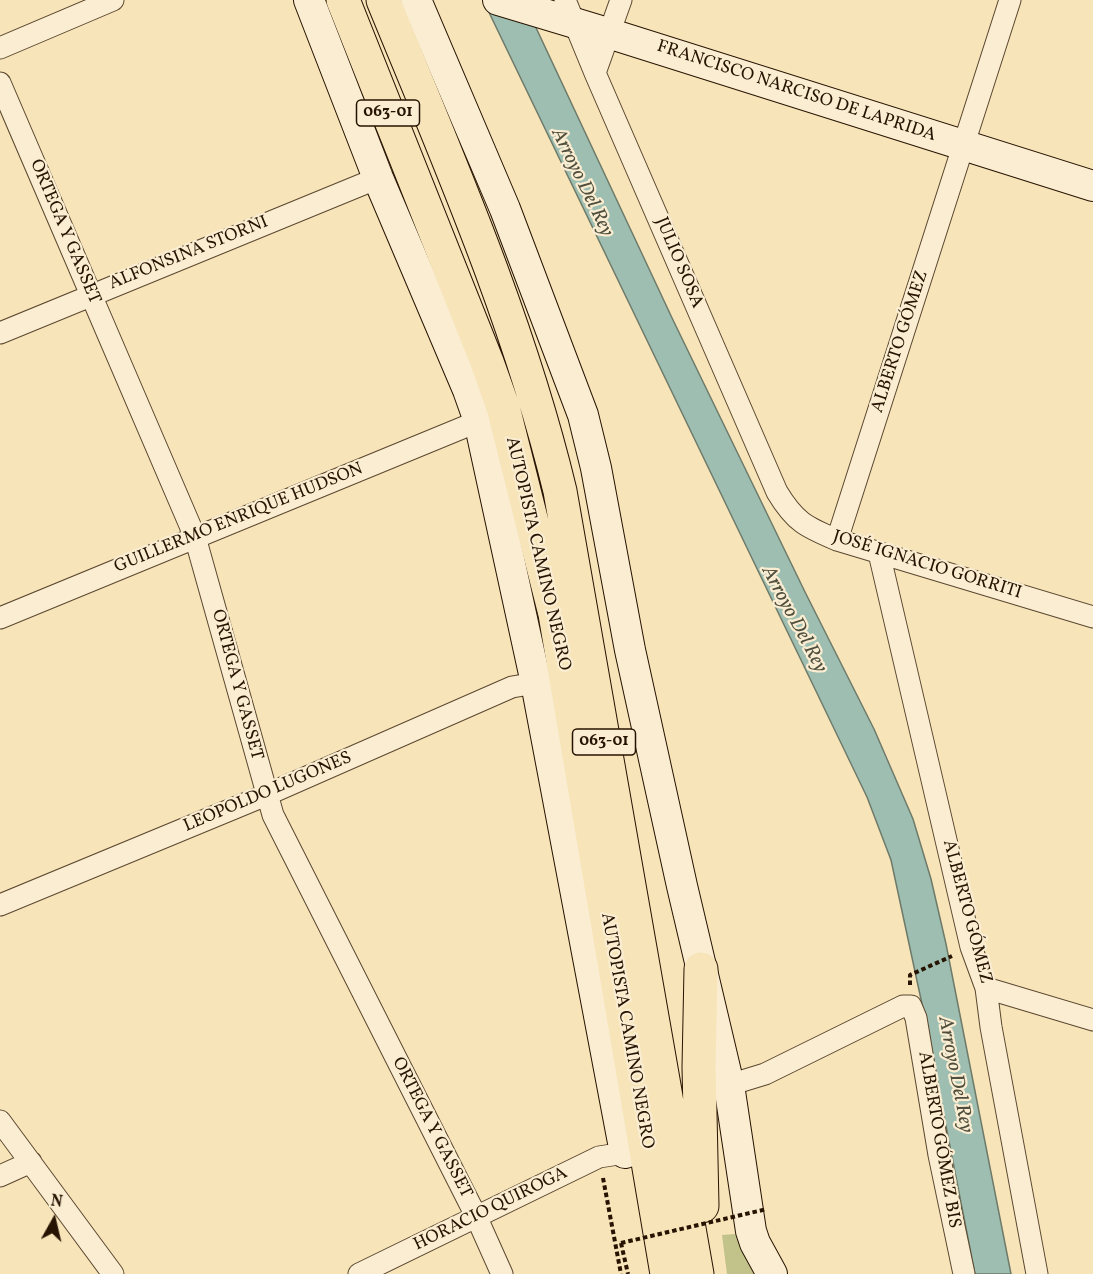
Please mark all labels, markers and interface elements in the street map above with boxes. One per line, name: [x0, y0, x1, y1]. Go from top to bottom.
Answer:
street label: FRANCISCO NARCISO DE LAPRIDA: [654, 37, 938, 147]
road number: 063-01: [356, 100, 420, 126]
water label: Arroyo Del Rey: [544, 125, 618, 241]
street label: ORTEGA Y GASSET: [24, 156, 104, 308]
street label: ALFONSINA STORNI: [106, 212, 272, 296]
street label: JULIO SOSA: [649, 214, 707, 312]
street label: ALBERTO GÓMEZ: [868, 268, 934, 416]
street label: AUTOPISTA CAMINO NEGRO: [500, 435, 574, 673]
street label: GUILLERMO ENRIQUE HUDSON: [111, 459, 367, 579]
street label: JOSÉ IGNACIO GORRITI: [830, 527, 1024, 605]
water label: Arroyo Del Rey: [755, 562, 831, 678]
street label: ORTEGA Y GASSET: [206, 607, 266, 763]
road number: 063-01: [572, 729, 636, 755]
street label: LEOPOLDO LUGONES: [181, 748, 355, 838]
street label: ALBERTO GÓMEZ: [936, 838, 996, 986]
street label: AUTOPISTA CAMINO NEGRO: [595, 911, 657, 1151]
water label: Arroyo Del Rey: [931, 1015, 977, 1135]
street label: ALBERTO GÓMEZ BIS: [912, 1050, 964, 1230]
street label: ORTEGA Y GASSET: [386, 1054, 476, 1202]
street label: HORACIO QUIROGA: [410, 1163, 572, 1257]
north arrow: [24, 1190, 84, 1250]
text: N: [49, 1190, 64, 1214]

